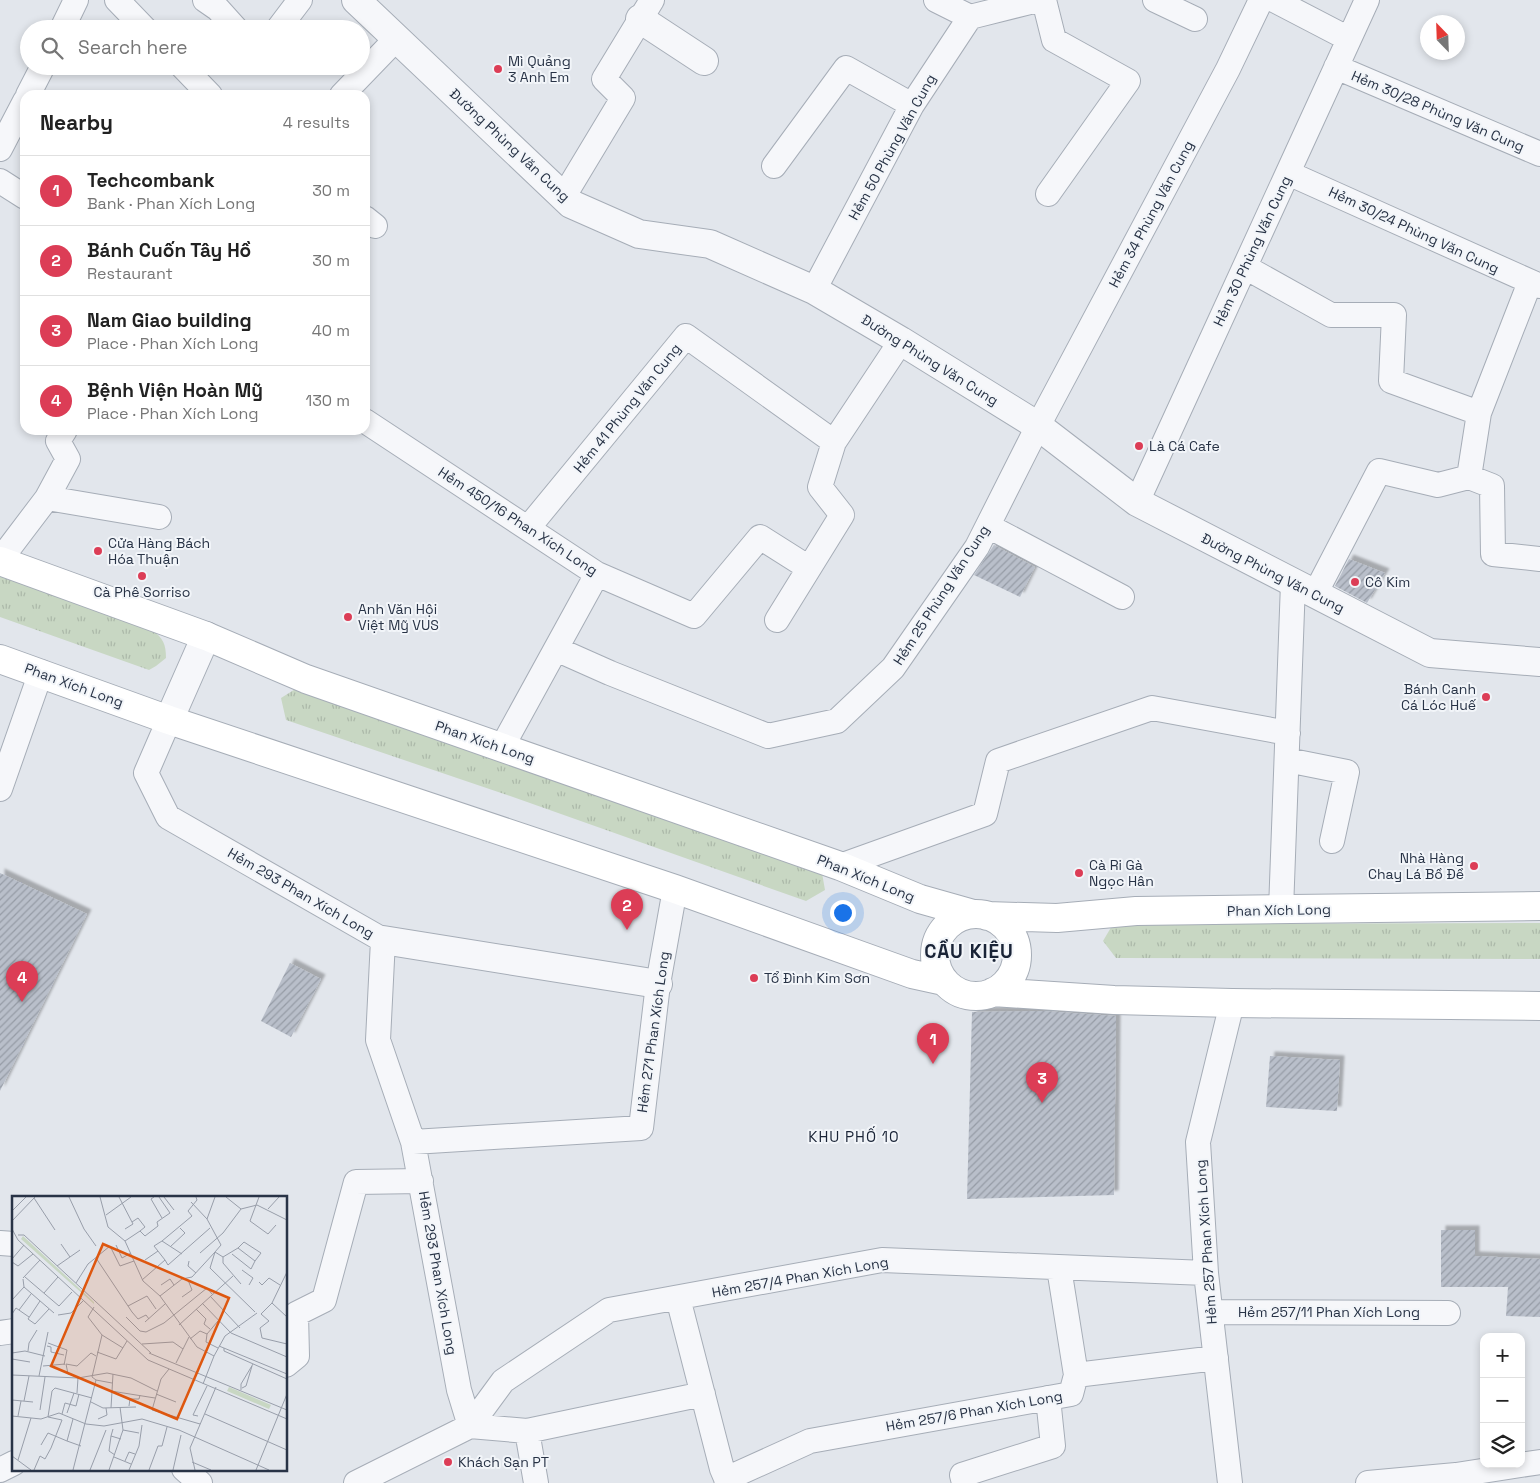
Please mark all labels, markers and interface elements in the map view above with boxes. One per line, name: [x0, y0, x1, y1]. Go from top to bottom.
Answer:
north arrow: [1420, 15, 1465, 60]
search box: [20, 20, 370, 75]
icon: search: [38, 34, 66, 62]
text: Search here: [78, 35, 188, 60]
place label: Mì Quảng 3 Anh Em: [508, 52, 571, 86]
marker: Mì Quảng 3 Anh Em: [492, 63, 504, 75]
street label: Hẻm 30/28 Phùng Văn Cung: [1349, 66, 1527, 156]
street label: Hẻm 50 Phùng Văn Cung: [844, 71, 940, 223]
street label: Đường Phùng Văn Cung: [446, 84, 574, 206]
text: Nearby: [40, 109, 113, 136]
text: 4 results: [283, 112, 350, 133]
street label: Hẻm 34 Phùng Văn Cung: [1105, 137, 1197, 291]
text: Techcombank: [87, 168, 215, 193]
street label: Hẻm 30 Phùng Văn Cung: [1209, 173, 1295, 329]
text: 1: [52, 180, 60, 201]
text: 30 m: [312, 180, 350, 201]
street label: Hẻm 30/24 Phùng Văn Cung: [1326, 183, 1502, 277]
text: Bank · Phan Xích Long: [87, 193, 255, 214]
text: Bánh Cuốn Tây Hồ: [87, 238, 251, 263]
text: 2: [51, 250, 61, 271]
text: 30 m: [312, 250, 350, 271]
text: Restaurant: [87, 263, 173, 284]
text: Nam Giao building: [87, 308, 252, 333]
street label: Đường Phùng Văn Cung: [858, 310, 1002, 410]
text: 3: [51, 320, 61, 341]
text: 40 m: [312, 320, 350, 341]
text: Place · Phan Xích Long: [87, 333, 259, 354]
street label: Hẻm 41 Phùng Văn Cung: [569, 340, 685, 476]
text: Bệnh Viện Hoàn Mỹ: [87, 378, 263, 403]
text: 4: [51, 390, 61, 411]
text: 130 m: [306, 390, 350, 411]
text: Place · Phan Xích Long: [87, 403, 259, 424]
place label: Là Cá Cafe: [1149, 437, 1220, 455]
marker: Là Cá Cafe: [1133, 440, 1145, 452]
street label: Hẻm 450/16 Phan Xích Long: [435, 463, 601, 579]
street label: Hẻm 25 Phùng Văn Cung: [889, 522, 993, 668]
street label: Đường Phùng Văn Cung: [1198, 529, 1348, 617]
place label: Cửa Hàng Bách Hóa Thuận: [108, 534, 210, 568]
marker: Cửa Hàng Bách Hóa Thuận: [92, 545, 104, 557]
marker: Cà Phê Sorriso: [136, 570, 148, 582]
place label: Cô Kim: [1365, 573, 1410, 591]
marker: Cô Kim: [1349, 576, 1361, 588]
place label: Cà Phê Sorriso: [94, 583, 190, 601]
place label: Anh Văn Hội Việt Mỹ VUS: [358, 600, 439, 634]
marker: Anh Văn Hội Việt Mỹ VUS: [342, 611, 354, 623]
street label: Phan Xích Long: [22, 659, 126, 711]
place label: Bánh Canh Cá Lóc Huế: [1401, 680, 1477, 714]
marker: Bánh Canh Cá Lóc Huế: [1480, 691, 1492, 703]
street label: Phan Xích Long: [433, 717, 537, 767]
street label: Hẻm 293 Phan Xích Long: [225, 844, 377, 942]
place label: Nhà Hàng Chay Lá Bồ Đề: [1368, 849, 1464, 883]
street label: Phan Xích Long: [814, 850, 918, 906]
place label: Cà Ri Gà Ngọc Hân: [1089, 856, 1154, 890]
marker: Nhà Hàng Chay Lá Bồ Đề: [1468, 860, 1480, 872]
marker: Cà Ri Gà Ngọc Hân: [1073, 867, 1085, 879]
pin: 2: [611, 889, 643, 930]
your location: [830, 900, 856, 926]
street label: Phan Xích Long: [1227, 900, 1331, 920]
district label: CẦU KIỆU: [924, 939, 1014, 964]
street label: Hẻm 271 Phan Xích Long: [633, 950, 673, 1114]
pin: 4: [6, 961, 38, 1002]
place label: Tổ Đình Kim Sơn: [764, 969, 870, 987]
marker: Tổ Đình Kim Sơn: [748, 972, 760, 984]
pin: 1: [917, 1023, 949, 1064]
pin: 3: [1026, 1062, 1058, 1103]
district label: KHU PHỐ 10: [808, 1126, 900, 1146]
street label: Hẻm 257 Phan Xích Long: [1191, 1159, 1221, 1325]
street label: Hẻm 293 Phan Xích Long: [415, 1190, 461, 1356]
inset map: [12, 1196, 288, 1470]
street label: Hẻm 257/4 Phan Xích Long: [710, 1253, 890, 1301]
street label: Hẻm 257/11 Phan Xích Long: [1238, 1303, 1420, 1321]
map controls: [1480, 1333, 1525, 1468]
button: +: [1480, 1333, 1525, 1378]
button: −: [1480, 1378, 1525, 1423]
street label: Hẻm 257/6 Phan Xích Long: [884, 1387, 1064, 1435]
button: layers: [1480, 1423, 1525, 1468]
place label: Khách Sạn PT: [458, 1453, 549, 1471]
marker: Khách Sạn PT: [442, 1456, 454, 1468]

